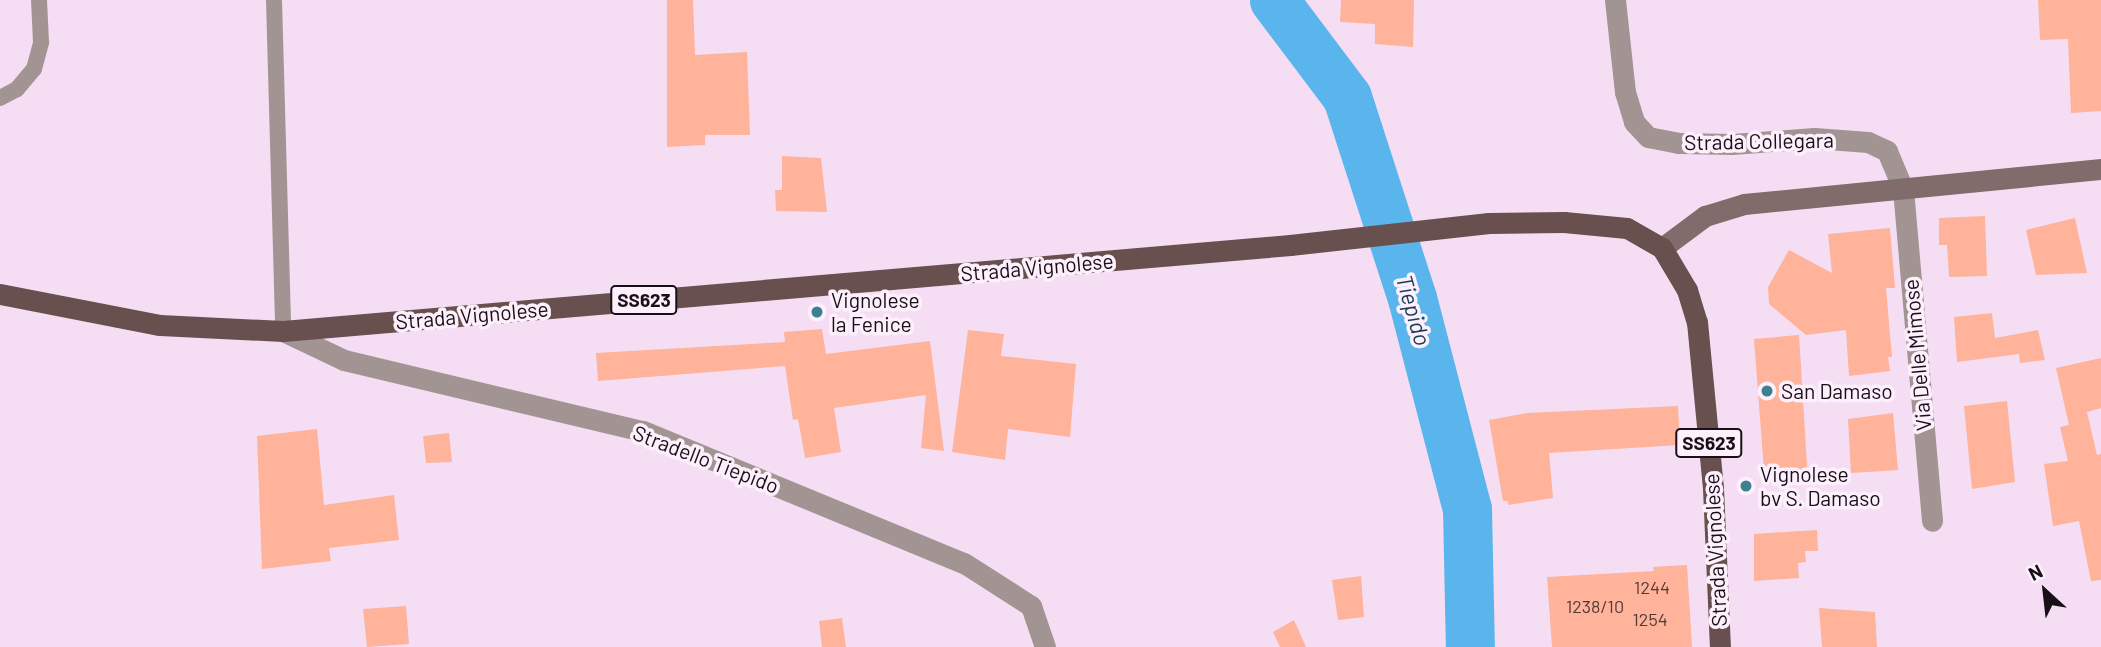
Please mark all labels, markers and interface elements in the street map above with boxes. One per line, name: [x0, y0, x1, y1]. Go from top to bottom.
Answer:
street label: Strada Collegara: [1684, 127, 1834, 155]
street label: Strada Vignolese: [960, 248, 1114, 286]
water label: Tiepido: [1391, 271, 1437, 349]
street label: Via Delle Mimose: [1898, 278, 1936, 432]
road number: SS623: [609, 284, 679, 316]
place label: Vignolese la Fenice: [831, 287, 920, 337]
street label: Strada Vignolese: [395, 296, 549, 334]
marker: Vignolese la Fenice: [809, 304, 825, 320]
place label: San Damaso: [1781, 378, 1893, 404]
marker: San Damaso: [1759, 383, 1775, 399]
street label: Stradello Tiepido: [629, 420, 783, 498]
road number: SS623: [1674, 428, 1744, 458]
place label: Vignolese bv S. Damaso: [1760, 461, 1881, 511]
street label: Strada Vignolese: [1698, 473, 1732, 627]
marker: Vignolese bv S. Damaso: [1738, 478, 1754, 494]
north arrow: [2010, 556, 2080, 626]
text: N: [2024, 559, 2046, 585]
house number: 1244: [1634, 576, 1670, 598]
house number: 1238/10: [1566, 595, 1624, 617]
house number: 1254: [1632, 608, 1668, 630]

